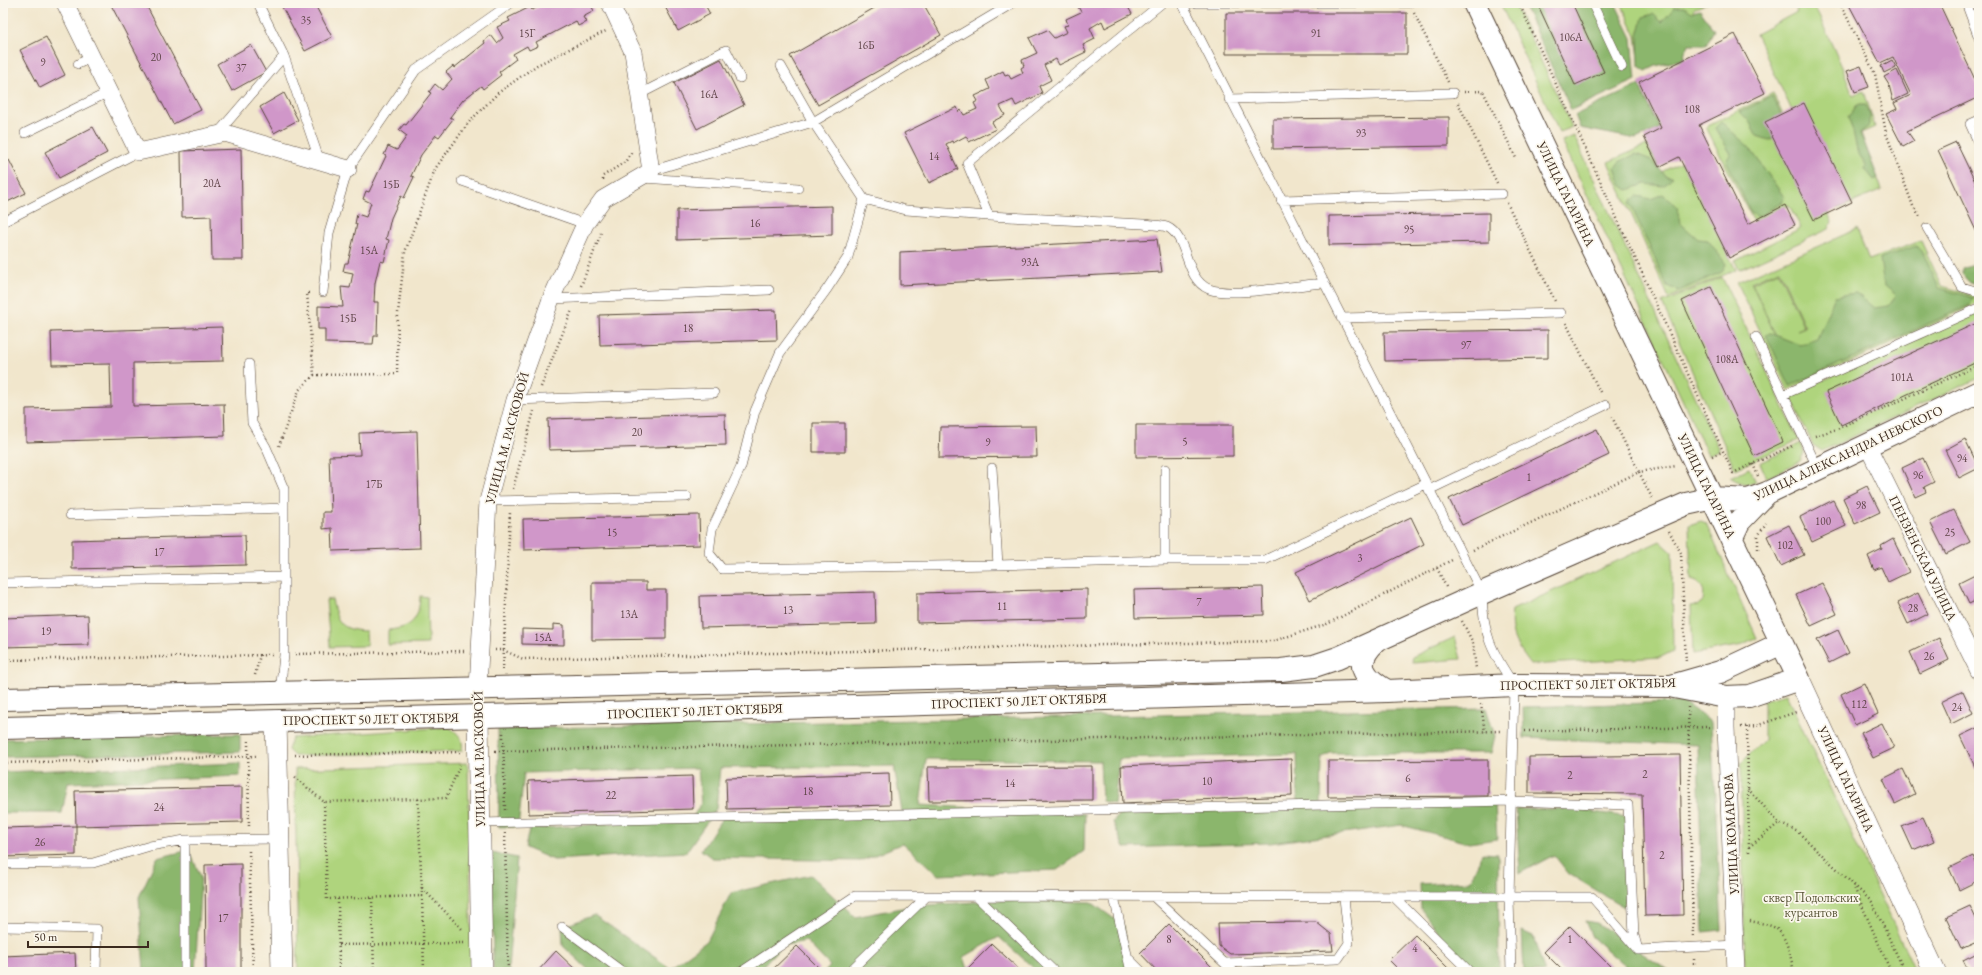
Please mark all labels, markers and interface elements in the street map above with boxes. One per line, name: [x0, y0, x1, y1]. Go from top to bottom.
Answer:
house number: 35: [301, 13, 311, 27]
house number: 15Г: [519, 26, 535, 40]
house number: 91: [1311, 26, 1321, 40]
house number: 106А: [1559, 30, 1583, 44]
house number: 16Б: [857, 38, 875, 52]
house number: 20: [151, 50, 161, 64]
house number: 9: [40, 55, 46, 69]
house number: 37: [236, 61, 247, 75]
house number: 16А: [700, 87, 718, 101]
house number: 108: [1684, 102, 1700, 116]
house number: 93: [1356, 126, 1366, 140]
street label: УЛИЦА ГАГАРИНА: [1533, 138, 1599, 250]
house number: 14: [929, 149, 940, 163]
house number: 20А: [203, 176, 221, 190]
house number: 15Б: [382, 177, 400, 191]
house number: 16: [750, 216, 761, 230]
house number: 95: [1404, 222, 1414, 236]
house number: 15А: [360, 243, 378, 257]
house number: 93А: [1021, 255, 1039, 269]
house number: 15Б: [339, 311, 357, 325]
house number: 18: [683, 321, 693, 335]
house number: 97: [1461, 338, 1472, 352]
house number: 108А: [1715, 352, 1739, 366]
street label: УЛИЦА М. РАСКОВОЙ: [481, 370, 533, 507]
house number: 101А: [1890, 370, 1914, 384]
street label: УЛИЦА АЛЕКСАНДРА НЕВСКОГО: [1750, 402, 1945, 505]
house number: 20: [632, 425, 642, 439]
street label: УЛИЦА ГАГАРИНА: [1674, 430, 1740, 542]
house number: 5: [1182, 434, 1188, 448]
house number: 9: [985, 435, 991, 449]
house number: 94: [1957, 451, 1968, 465]
house number: 96: [1913, 468, 1924, 482]
house number: 1: [1526, 470, 1532, 484]
house number: 17Б: [365, 477, 383, 491]
street label: ПЕНЗЕНСКАЯ УЛИЦА: [1885, 493, 1961, 624]
house number: 98: [1856, 498, 1866, 512]
house number: 100: [1815, 514, 1831, 528]
house number: 15: [607, 525, 617, 539]
house number: 25: [1945, 525, 1955, 539]
house number: 102: [1777, 538, 1794, 552]
house number: 17: [154, 545, 165, 559]
house number: 3: [1357, 551, 1363, 565]
house number: 7: [1196, 595, 1202, 609]
house number: 11: [997, 599, 1007, 613]
house number: 28: [1908, 601, 1918, 615]
house number: 13: [783, 603, 793, 617]
house number: 13А: [620, 607, 638, 621]
house number: 19: [41, 624, 52, 638]
house number: 15А: [534, 630, 552, 644]
house number: 26: [1924, 649, 1935, 663]
street label: ПРОСПЕКТ 50 ЛЕТ ОКТЯБРЯ: [1500, 674, 1676, 694]
street label: ПРОСПЕКТ 50 ЛЕТ ОКТЯБРЯ: [931, 689, 1108, 713]
street label: УЛИЦА М. РАСКОВОЙ: [469, 690, 489, 828]
house number: 112: [1851, 697, 1868, 711]
street label: ПРОСПЕКТ 50 ЛЕТ ОКТЯБРЯ: [607, 699, 784, 723]
house number: 24: [1952, 700, 1963, 714]
street label: ПРОСПЕКТ 50 ЛЕТ ОКТЯБРЯ: [283, 709, 459, 729]
street label: УЛИЦА ГАГАРИНА: [1814, 722, 1878, 836]
house number: 2: [1642, 767, 1648, 781]
house number: 2: [1567, 768, 1573, 782]
house number: 6: [1405, 771, 1411, 785]
street label: УЛИЦА КОМАРОВА: [1719, 772, 1743, 896]
house number: 10: [1202, 774, 1212, 788]
house number: 14: [1005, 776, 1016, 790]
house number: 18: [803, 784, 813, 798]
house number: 22: [606, 788, 617, 802]
house number: 24: [154, 800, 165, 814]
house number: 26: [35, 835, 46, 849]
house number: 2: [1659, 848, 1665, 862]
park label: сквер Подольских курсантов: [1763, 889, 1859, 921]
house number: 17: [218, 911, 229, 925]
scale bar: [28, 923, 148, 949]
text: 50 m: [34, 929, 58, 945]
house number: 8: [1166, 932, 1172, 946]
house number: 1: [1567, 932, 1573, 946]
house number: 4: [1412, 941, 1418, 955]

